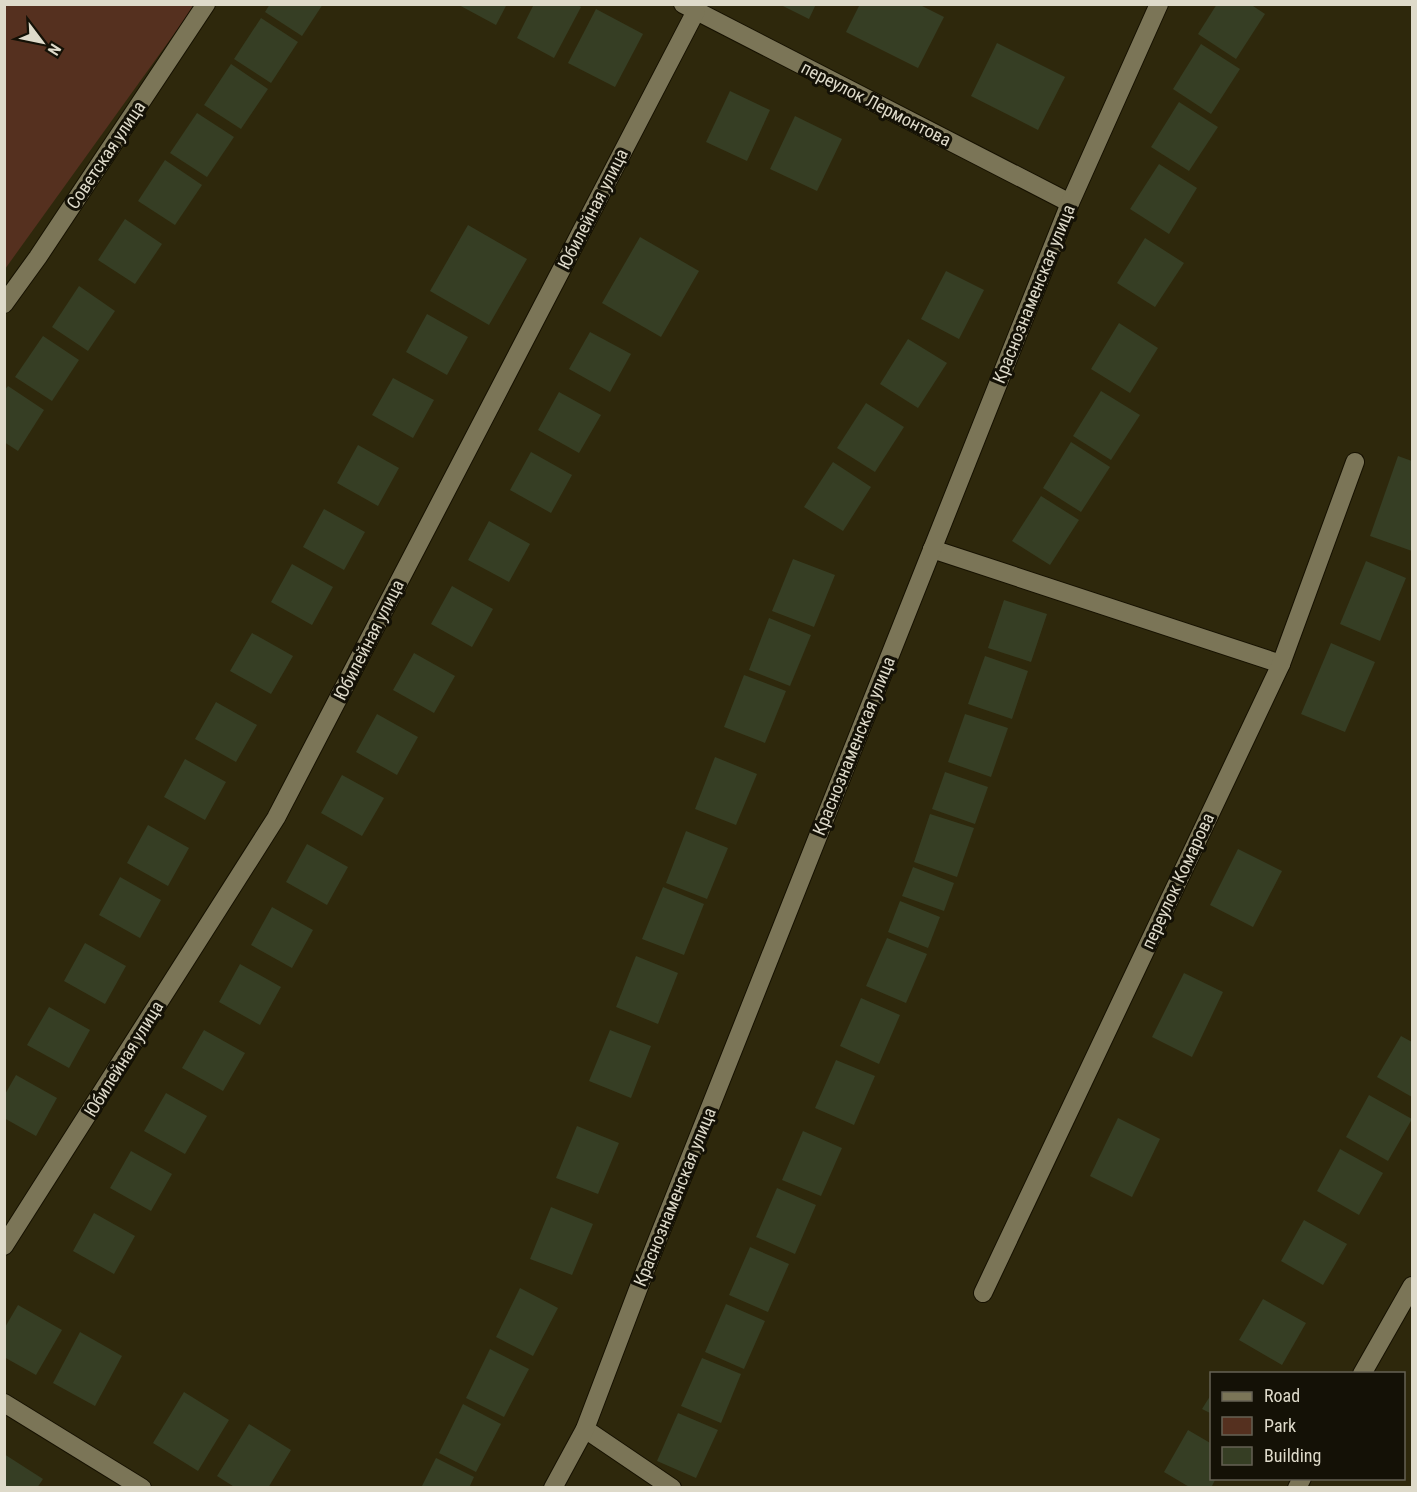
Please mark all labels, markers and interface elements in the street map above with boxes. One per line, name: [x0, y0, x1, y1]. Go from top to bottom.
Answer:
north arrow: [12, 12, 72, 72]
text: N: [44, 40, 65, 59]
street label: переулок Лермонтова: [798, 57, 955, 150]
street label: Советская улица: [62, 97, 149, 213]
street label: Юбилейная улица: [553, 145, 632, 273]
street label: Краснознаменская улица: [988, 201, 1079, 386]
street label: Юбилейная улица: [329, 576, 408, 704]
street label: Краснознаменская улица: [808, 653, 899, 838]
street label: переулок Комарова: [1137, 809, 1218, 952]
street label: Юбилейная улица: [80, 997, 168, 1120]
street label: Краснознаменская улица: [629, 1104, 720, 1289]
legend: [1210, 1372, 1405, 1480]
text: Road: [1264, 1385, 1300, 1406]
text: Park: [1264, 1415, 1296, 1436]
text: Building: [1264, 1445, 1321, 1466]

